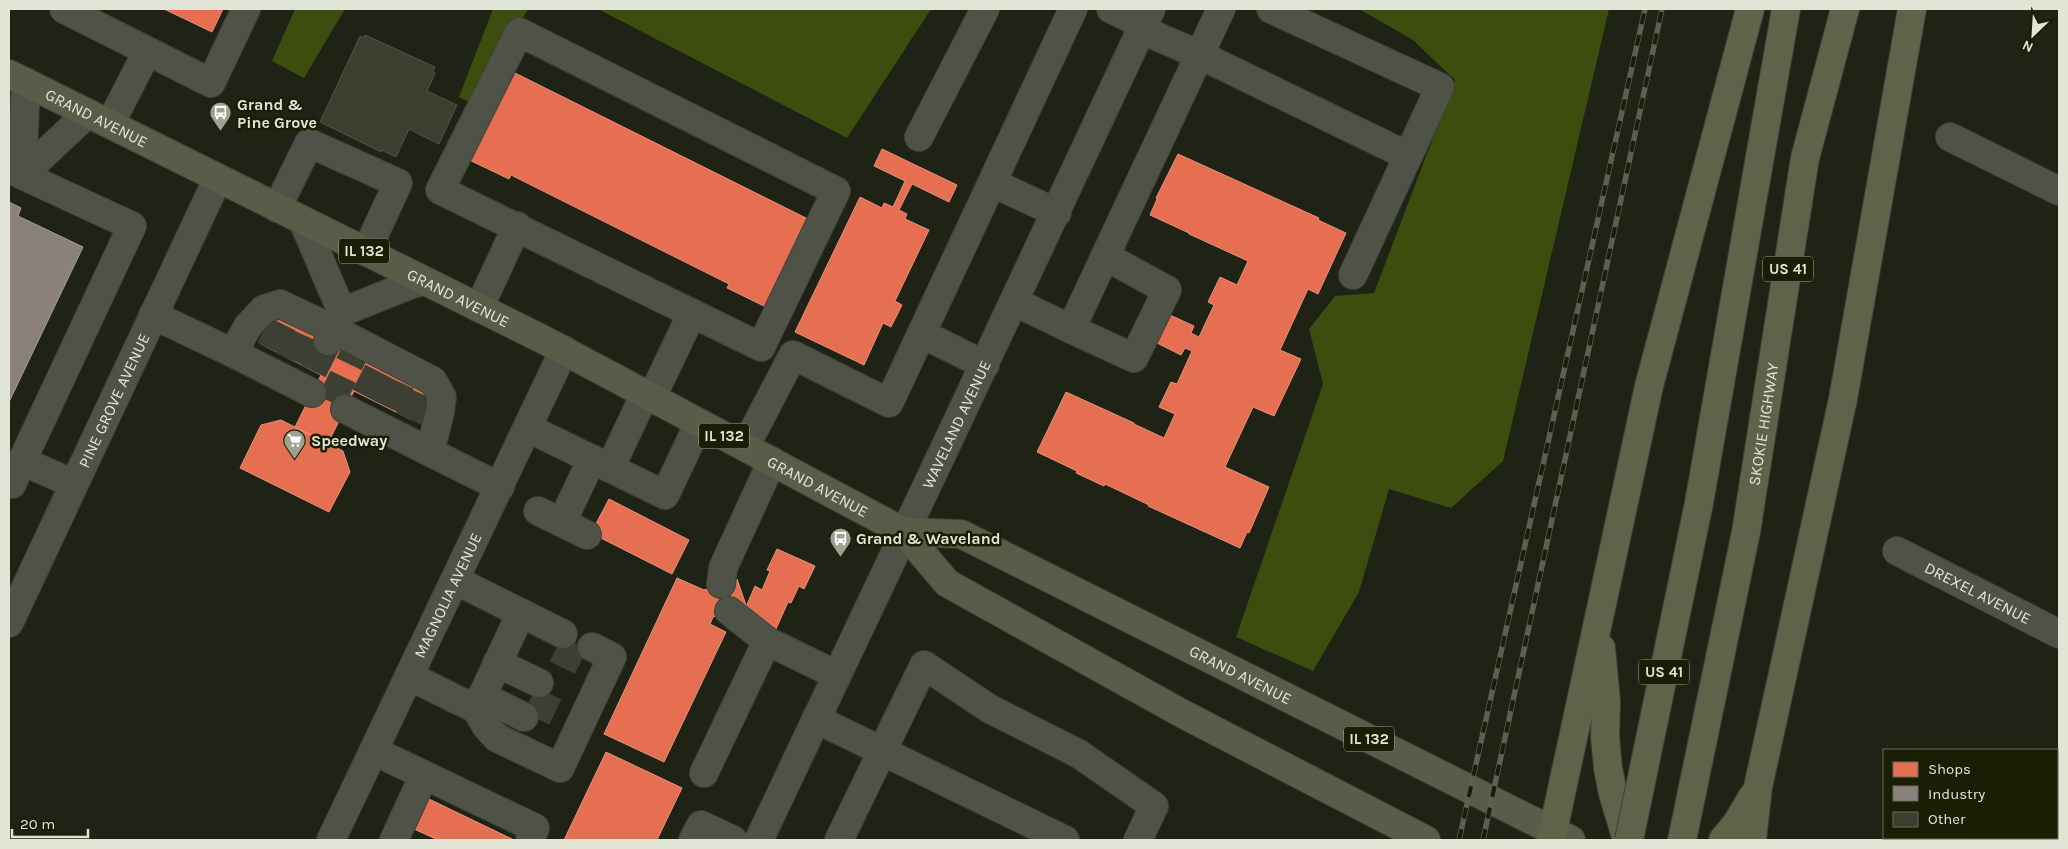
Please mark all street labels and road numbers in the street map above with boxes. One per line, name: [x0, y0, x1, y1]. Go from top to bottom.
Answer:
street label: GRAND AVENUE: [42, 85, 151, 151]
road number: IL 132: [339, 238, 389, 264]
road number: US 41: [1763, 256, 1813, 282]
street label: GRAND AVENUE: [404, 265, 513, 331]
street label: PINE GROVE AVENUE: [74, 330, 154, 471]
street label: WAVELAND AVENUE: [918, 357, 995, 492]
street label: SKOKIE HIGHWAY: [1744, 361, 1783, 487]
road number: IL 132: [699, 424, 749, 448]
street label: GRAND AVENUE: [764, 452, 872, 521]
street label: MAGNOLIA AVENUE: [410, 530, 486, 661]
street label: DREXEL AVENUE: [1921, 558, 2034, 628]
street label: GRAND AVENUE: [1186, 641, 1295, 708]
road number: US 41: [1639, 660, 1689, 684]
road number: IL 132: [1344, 726, 1394, 752]

